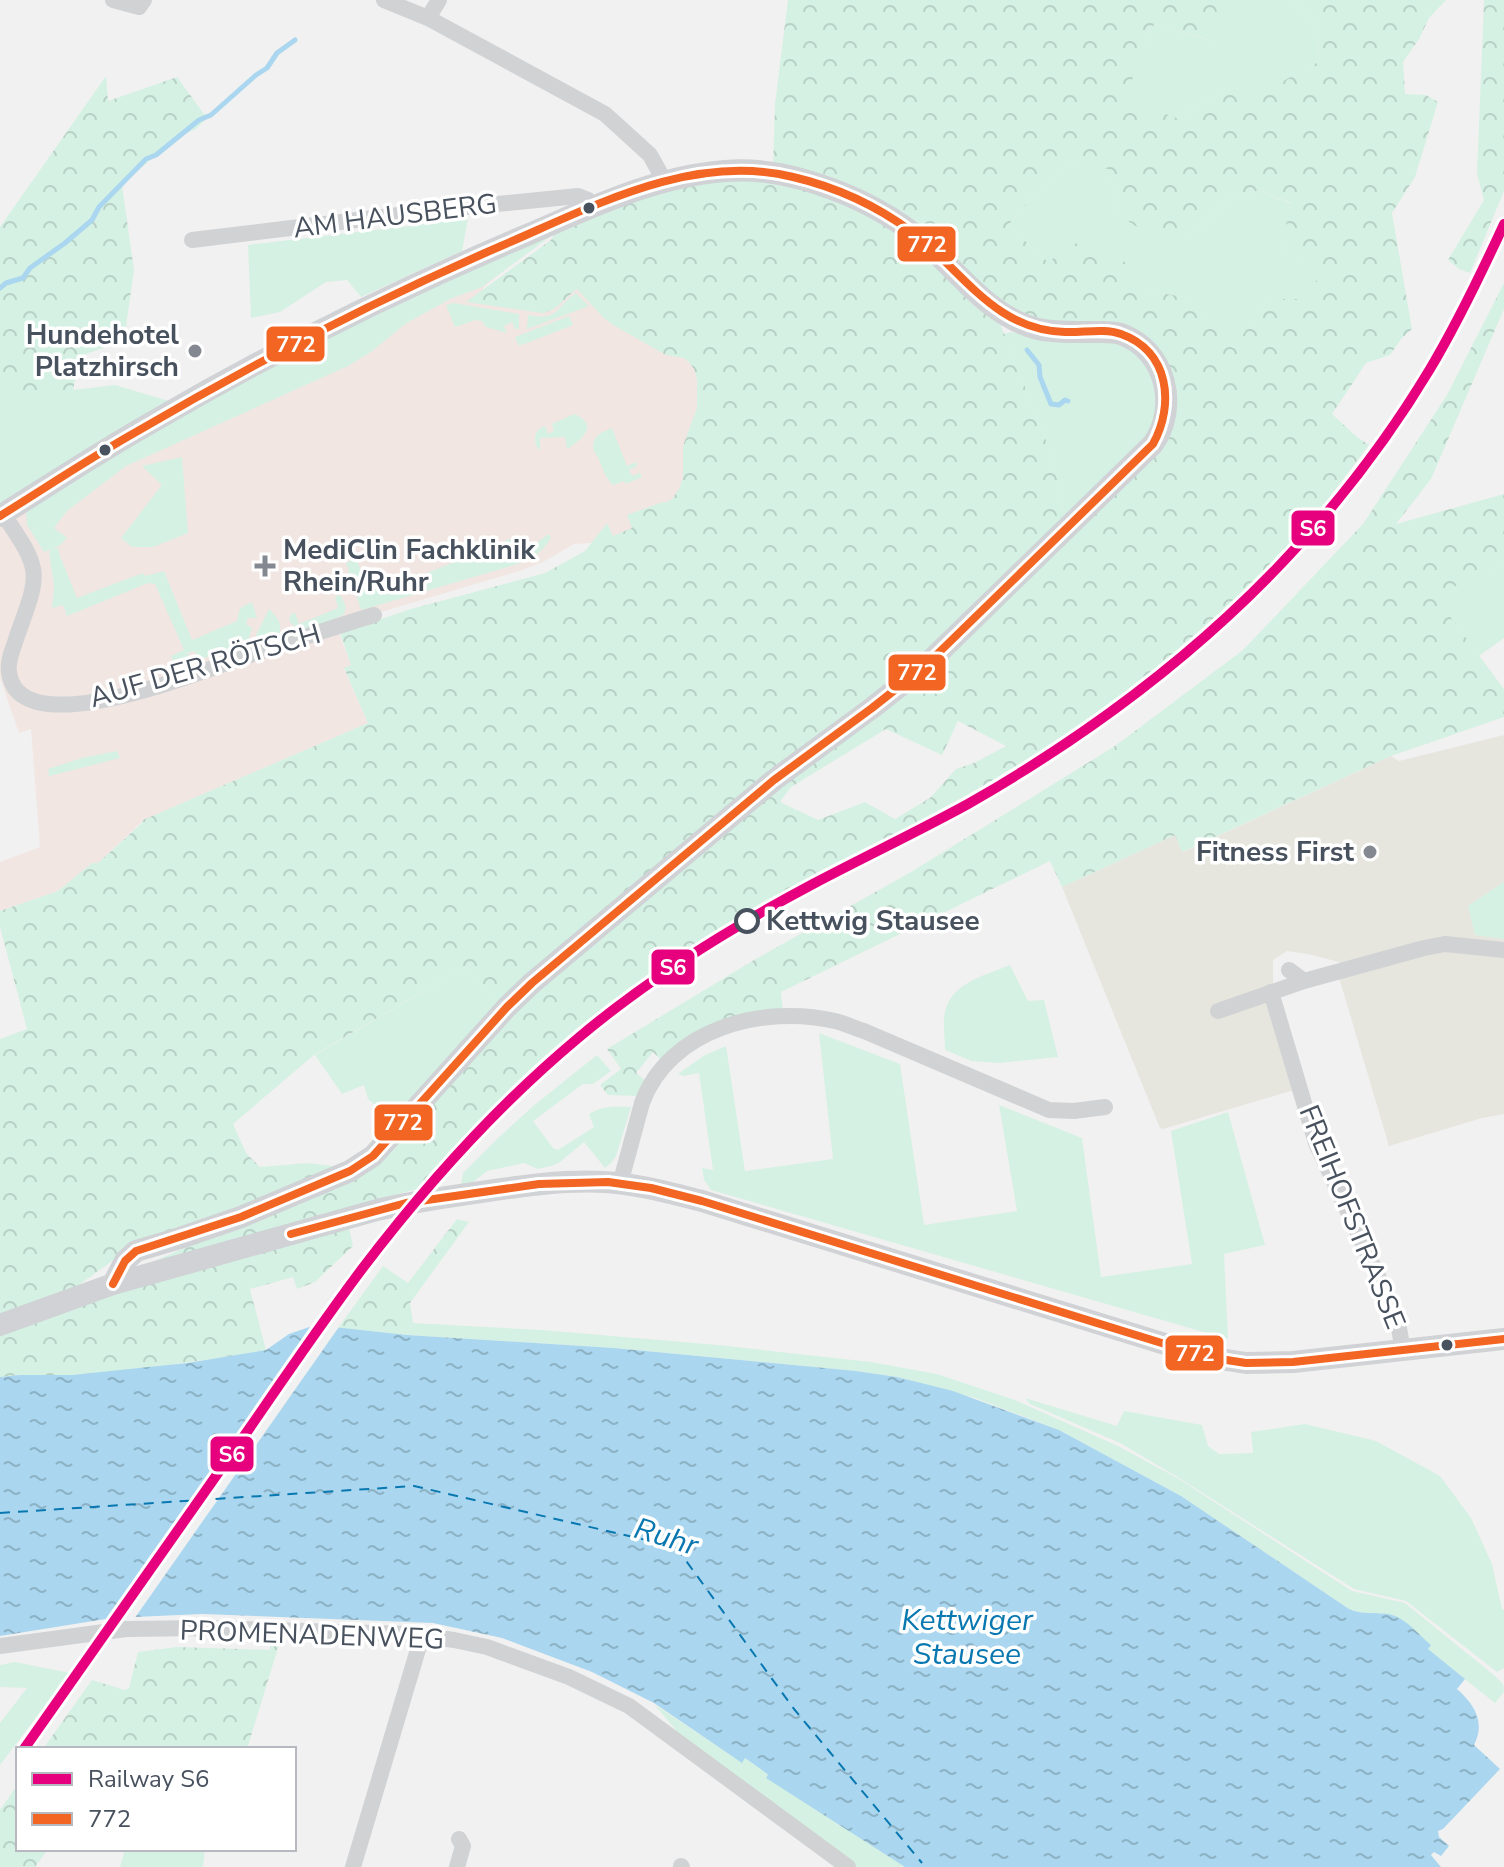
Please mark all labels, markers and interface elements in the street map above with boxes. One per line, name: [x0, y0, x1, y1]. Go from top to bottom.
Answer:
street label: AM HAUSBERG: [291, 185, 499, 247]
unlabelled marker: [581, 200, 597, 216]
line badge: 772: [896, 225, 957, 263]
text: 772: [907, 230, 947, 260]
place label: Hundehotel Platzhirsch: [26, 316, 179, 386]
line badge: 772: [265, 325, 326, 363]
text: 772: [276, 330, 316, 360]
marker: Hundehotel Platzhirsch: [186, 342, 204, 360]
unlabelled marker: [97, 442, 113, 458]
line badge: S6: [1290, 509, 1336, 547]
text: S6: [1299, 514, 1327, 544]
place label: MediClin Fachklinik Rhein/Ruhr: [283, 531, 536, 601]
marker: MediClin Fachklinik Rhein/Ruhr: [254, 555, 276, 577]
street label: AUF DER RÖTSCH: [85, 615, 325, 717]
line badge: 772: [887, 653, 947, 692]
text: 772: [897, 658, 937, 688]
place label: Fitness First: [1196, 833, 1354, 871]
marker: Fitness First: [1361, 843, 1379, 861]
place label: Kettwig Stausee: [766, 902, 980, 940]
marker: Kettwig Stausee: [735, 909, 759, 933]
line badge: S6: [650, 948, 696, 986]
text: S6: [659, 953, 687, 983]
street label: FREIHOFSTRASSE: [1290, 1099, 1414, 1335]
line badge: 772: [373, 1103, 434, 1142]
text: 772: [383, 1108, 423, 1138]
line badge: 772: [1164, 1334, 1225, 1372]
unlabelled marker: [1439, 1337, 1455, 1353]
text: 772: [1175, 1339, 1215, 1369]
line badge: S6: [209, 1435, 255, 1473]
text: S6: [218, 1440, 246, 1470]
water label: Ruhr: [629, 1508, 704, 1566]
water label: Kettwiger Stausee: [901, 1600, 1034, 1675]
street label: PROMENADENWEG: [179, 1611, 445, 1659]
legend: [16, 1747, 296, 1851]
text: Railway S6: [88, 1763, 209, 1795]
text: 772: [88, 1803, 131, 1835]

